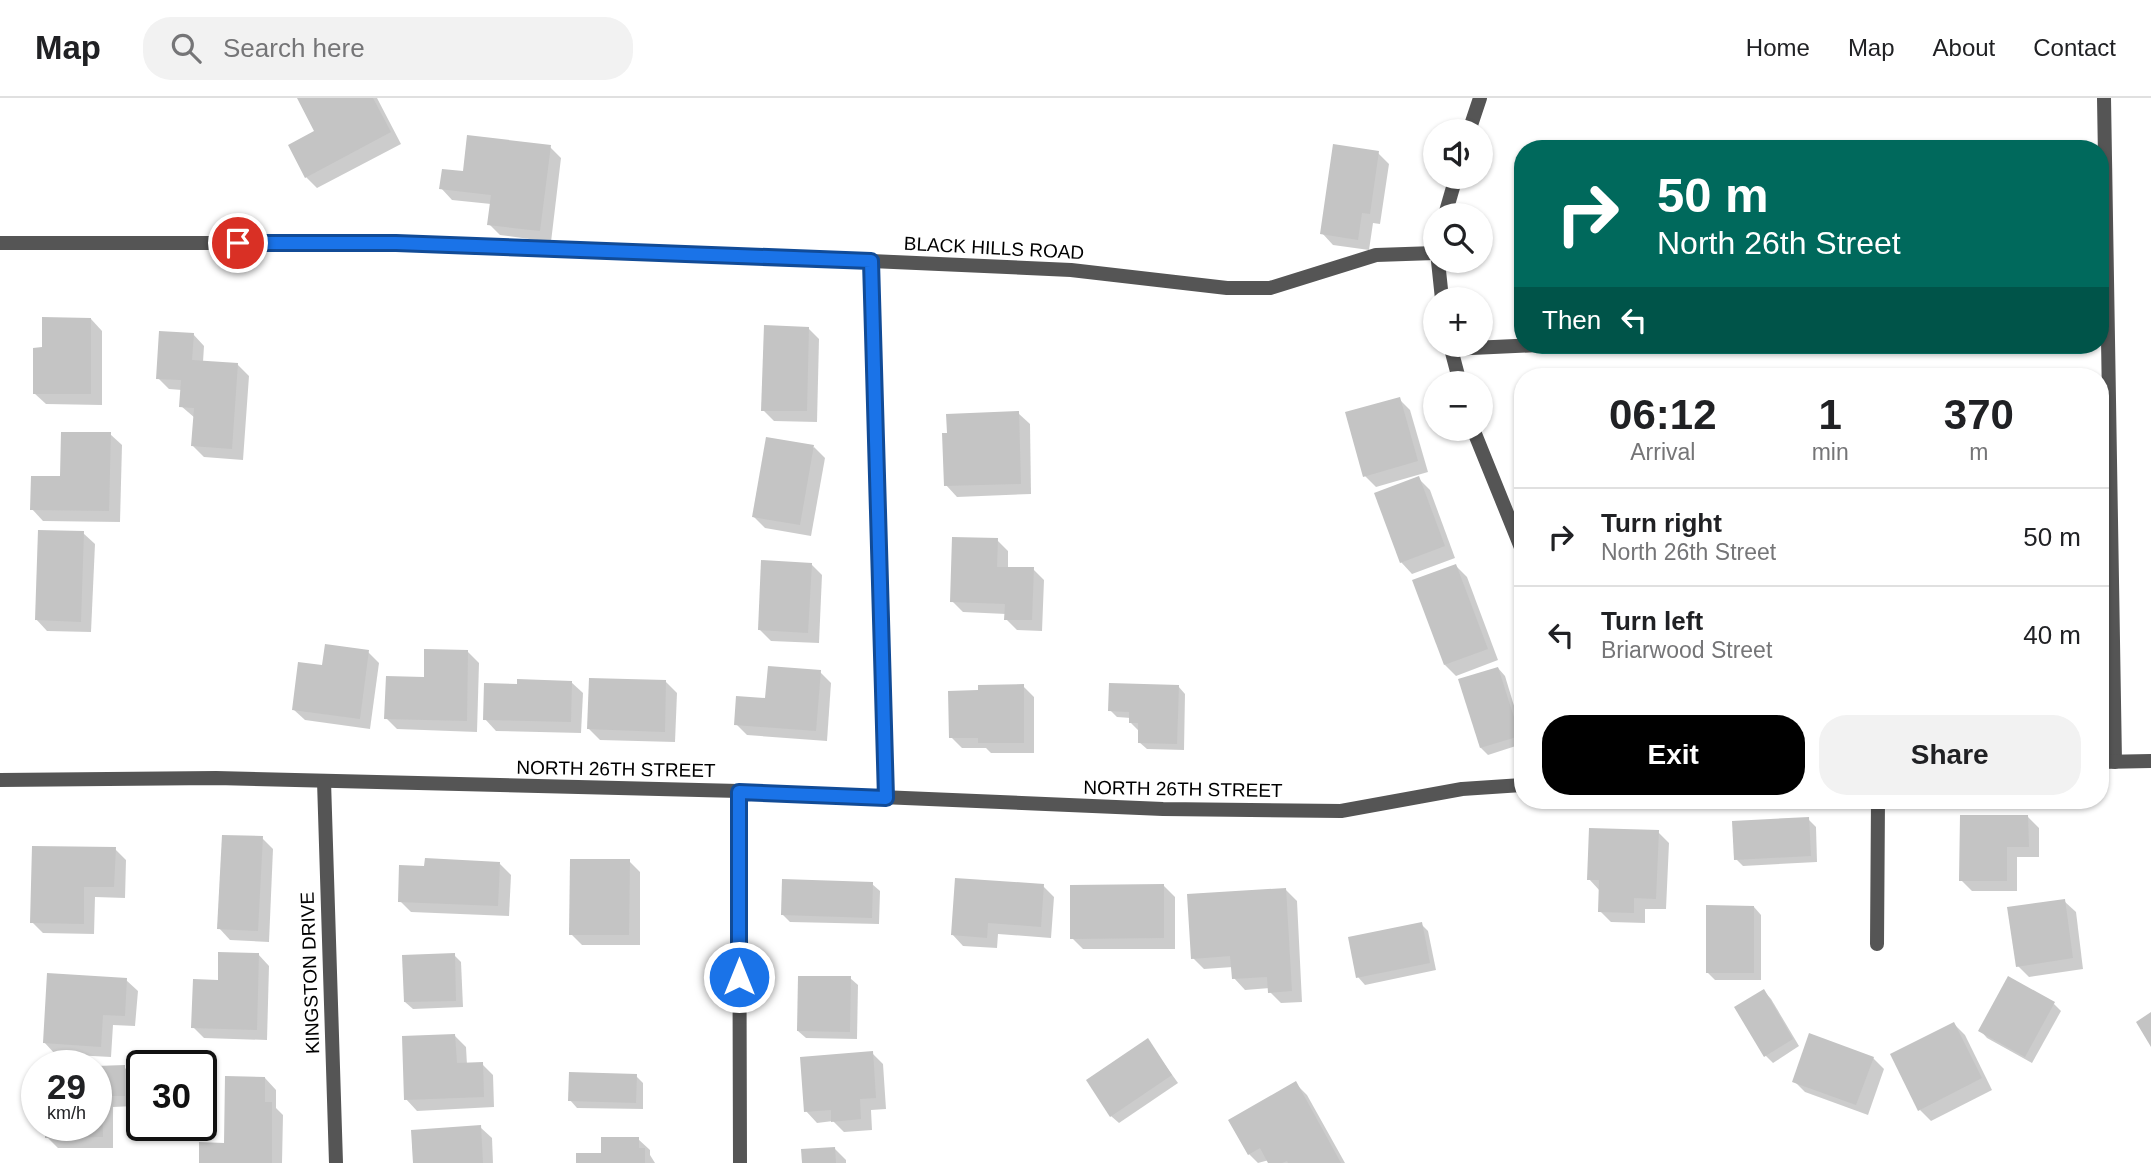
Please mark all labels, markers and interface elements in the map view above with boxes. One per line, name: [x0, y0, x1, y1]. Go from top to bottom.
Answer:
search box: [143, 17, 633, 80]
text: Map: [35, 29, 101, 66]
icon: search: [167, 29, 205, 67]
text: Search here: [223, 33, 365, 63]
text: Home: [1746, 34, 1810, 61]
text: Map: [1848, 34, 1895, 61]
text: About: [1933, 34, 1995, 61]
text: Contact: [2033, 34, 2116, 61]
map controls: [1423, 119, 1493, 441]
button: sound: [1423, 119, 1493, 189]
icon: right: [1542, 168, 1633, 259]
text: 50 m: [1657, 168, 1769, 222]
button: search: [1423, 203, 1493, 273]
pin: [208, 213, 268, 273]
icon: arrive: [219, 224, 257, 262]
text: North 26th Street: [1657, 225, 1901, 261]
street label: BLACK HILLS ROAD: [903, 233, 1085, 263]
button: +: [1423, 287, 1493, 357]
icon: left: [1615, 301, 1653, 339]
text: Then: [1542, 305, 1601, 335]
button: −: [1423, 371, 1493, 441]
text: 06:12: [1609, 391, 1717, 438]
text: 1: [1818, 391, 1842, 438]
text: 370: [1944, 391, 2014, 438]
text: Arrival: [1630, 439, 1695, 465]
text: min: [1812, 439, 1849, 465]
text: m: [1969, 439, 1988, 465]
text: Turn right: [1601, 508, 1722, 538]
icon: right: [1542, 518, 1580, 556]
text: 50 m: [2023, 522, 2081, 552]
text: North 26th Street: [1601, 539, 1776, 565]
text: Turn left: [1601, 606, 1703, 636]
icon: left: [1542, 616, 1580, 654]
text: 40 m: [2023, 620, 2081, 650]
text: Briarwood Street: [1601, 637, 1772, 663]
button: Exit: [1542, 715, 1805, 795]
button: Share: [1819, 715, 2081, 795]
street label: NORTH 26TH STREET: [516, 757, 716, 781]
street label: NORTH 26TH STREET: [1083, 777, 1283, 801]
street label: KINGSTON DRIVE: [297, 892, 323, 1054]
position arrow: [702, 940, 776, 1014]
speed limit sign: 30: [126, 1050, 217, 1141]
text: 29: [47, 1067, 86, 1106]
text: km/h: [47, 1103, 86, 1123]

